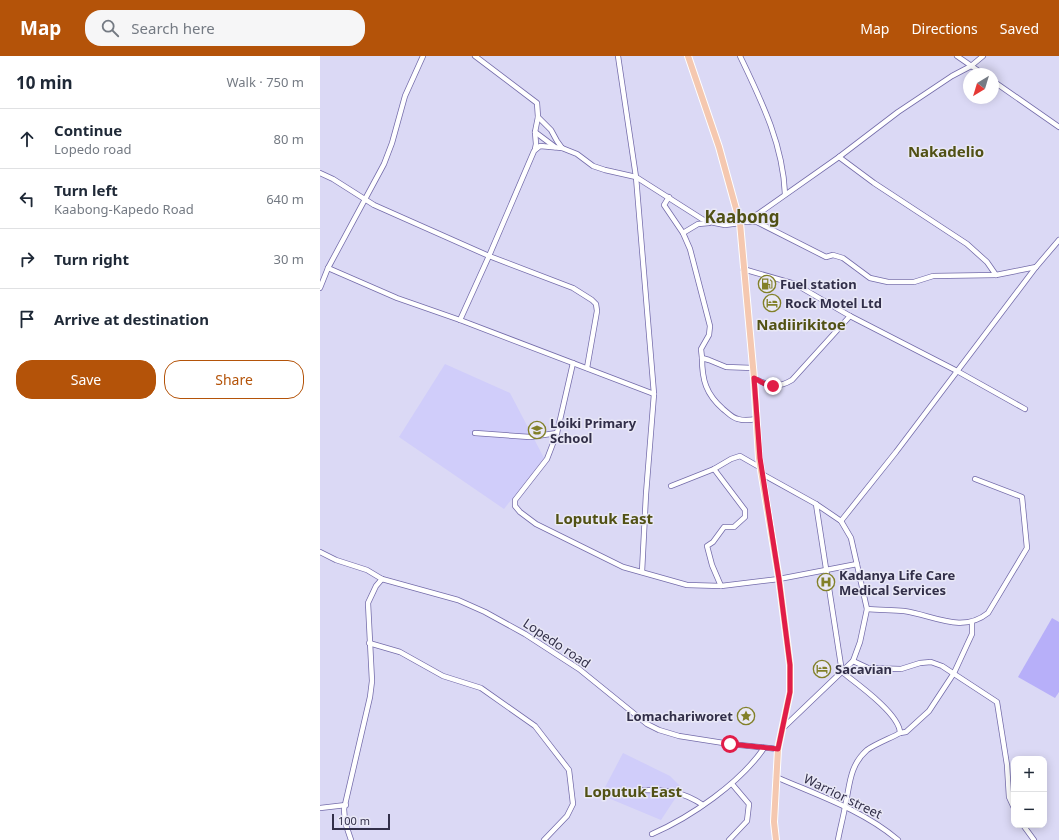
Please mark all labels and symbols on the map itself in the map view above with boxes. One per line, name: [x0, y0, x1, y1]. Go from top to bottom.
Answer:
north arrow: [963, 68, 999, 104]
district label: Nakadelio: [908, 141, 984, 161]
district label: Kaabong: [705, 205, 779, 228]
fuel station icon: Fuel station: [757, 274, 777, 294]
place label: Fuel station: [780, 275, 857, 293]
hotel icon: Rock Motel Ltd: [762, 293, 782, 313]
place label: Rock Motel Ltd: [785, 294, 882, 312]
district label: Nadiirikitoe: [756, 314, 846, 334]
route end: [764, 377, 782, 395]
place label: Loiki Primary School: [550, 414, 637, 447]
school or university icon: Loiki Primary School: [527, 420, 547, 440]
district label: Loputuk East: [555, 508, 653, 528]
place label: Kadanya Life Care Medical Services: [839, 566, 955, 599]
hospital icon: Kadanya Life Care Medical Services: [816, 572, 836, 592]
street label: Lopedo road: [520, 614, 594, 672]
hotel icon: Sacavian: [812, 659, 832, 679]
place label: Sacavian: [835, 660, 892, 678]
place icon: Lomachariworet: [736, 706, 756, 726]
place label: Lomachariworet: [626, 707, 733, 725]
route start: [721, 735, 739, 753]
street label: Warrior street: [801, 769, 886, 823]
district label: Loputuk East: [584, 781, 682, 801]
scale bar: [332, 812, 390, 831]

